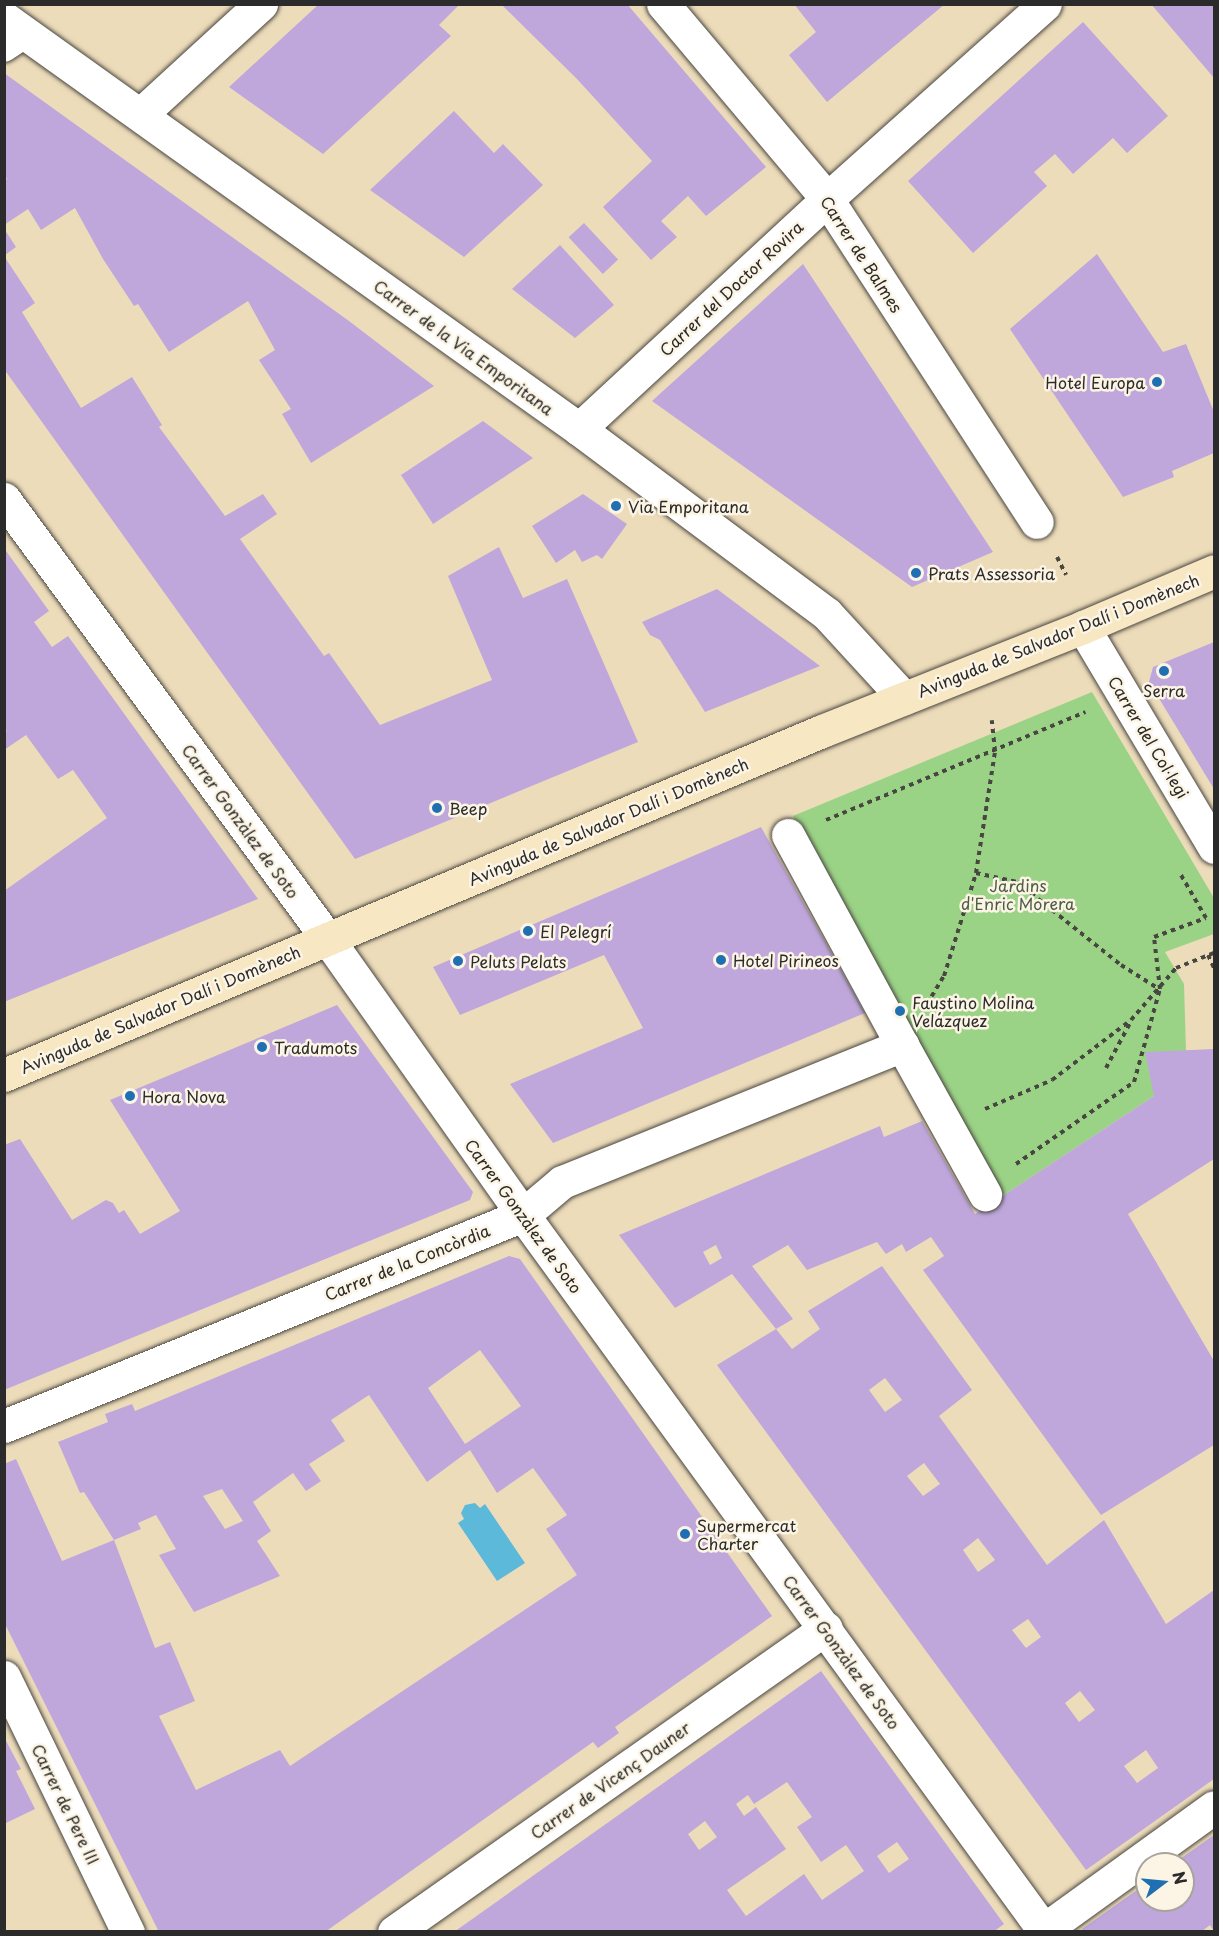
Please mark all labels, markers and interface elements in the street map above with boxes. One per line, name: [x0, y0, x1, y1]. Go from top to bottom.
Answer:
street label: Carrer de Balmes: [817, 192, 907, 316]
street label: Carrer del Doctor Rovira: [654, 215, 808, 361]
street label: Carrer de la Via Emporitana: [369, 275, 559, 419]
place label: Hotel Europa: [1045, 372, 1145, 392]
marker: Hotel Europa: [1150, 375, 1164, 389]
place label: Via Emporitana: [628, 496, 749, 516]
marker: Via Emporitana: [609, 499, 623, 513]
place label: Prats Assessoria: [928, 563, 1055, 583]
marker: Prats Assessoria: [909, 566, 923, 580]
street label: Avinguda de Salvador Dalí i Domènech: [914, 569, 1202, 701]
marker: Serra: [1157, 664, 1171, 678]
street label: Carrer del Col·legi: [1105, 672, 1193, 802]
place label: Serra: [1143, 680, 1185, 700]
street label: Carrer Gonzàlez de Soto: [177, 738, 305, 904]
street label: Avinguda de Salvador Dalí i Domènech: [465, 753, 751, 889]
place label: Beep: [449, 798, 487, 818]
marker: Beep: [430, 801, 444, 815]
park label: Jardins d'Enric Morera: [960, 875, 1076, 913]
place label: El Pelegrí: [540, 921, 612, 941]
marker: El Pelegrí: [521, 924, 535, 938]
street label: Avinguda de Salvador Dalí i Domènech: [17, 941, 303, 1077]
place label: Hotel Pirineos: [733, 950, 839, 970]
place label: Peluts Pelats: [470, 951, 566, 971]
marker: Hotel Pirineos: [714, 953, 728, 967]
marker: Peluts Pelats: [451, 954, 465, 968]
place label: Faustino Molina Velázquez: [912, 992, 1034, 1030]
marker: Faustino Molina Velázquez: [893, 1004, 907, 1018]
place label: Tradumots: [274, 1037, 357, 1057]
marker: Tradumots: [255, 1040, 269, 1054]
place label: Hora Nova: [142, 1086, 225, 1106]
marker: Hora Nova: [123, 1089, 137, 1103]
street label: Carrer Gonzàlez de Soto: [460, 1133, 588, 1299]
street label: Carrer de la Concòrdia: [321, 1220, 493, 1304]
place label: Supermercat Charter: [697, 1515, 796, 1553]
marker: Supermercat Charter: [678, 1527, 692, 1541]
street label: Carrer Gonzàlez de Soto: [778, 1569, 906, 1735]
street label: Carrer de Vicenç Dauner: [525, 1717, 695, 1843]
street label: Carrer de Pere III: [28, 1740, 104, 1868]
north arrow: [1135, 1852, 1195, 1912]
text: N: [1167, 1868, 1194, 1887]

